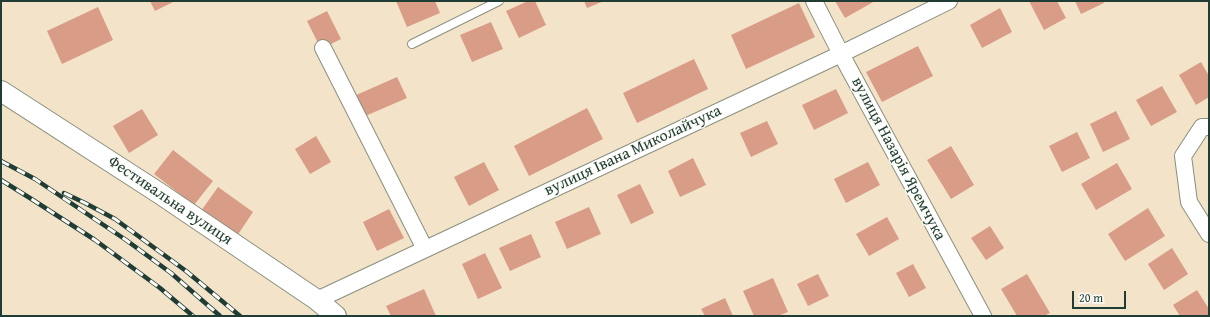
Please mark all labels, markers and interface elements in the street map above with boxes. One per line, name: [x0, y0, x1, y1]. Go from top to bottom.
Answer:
street label: вулиця Назарія Яремчука: [847, 74, 949, 244]
street label: вулиця Івана Миколайчука: [541, 102, 725, 200]
street label: Фестивальна вулиця: [104, 152, 236, 250]
scale bar: [1074, 283, 1128, 309]
text: 20 m: [1079, 289, 1103, 306]

